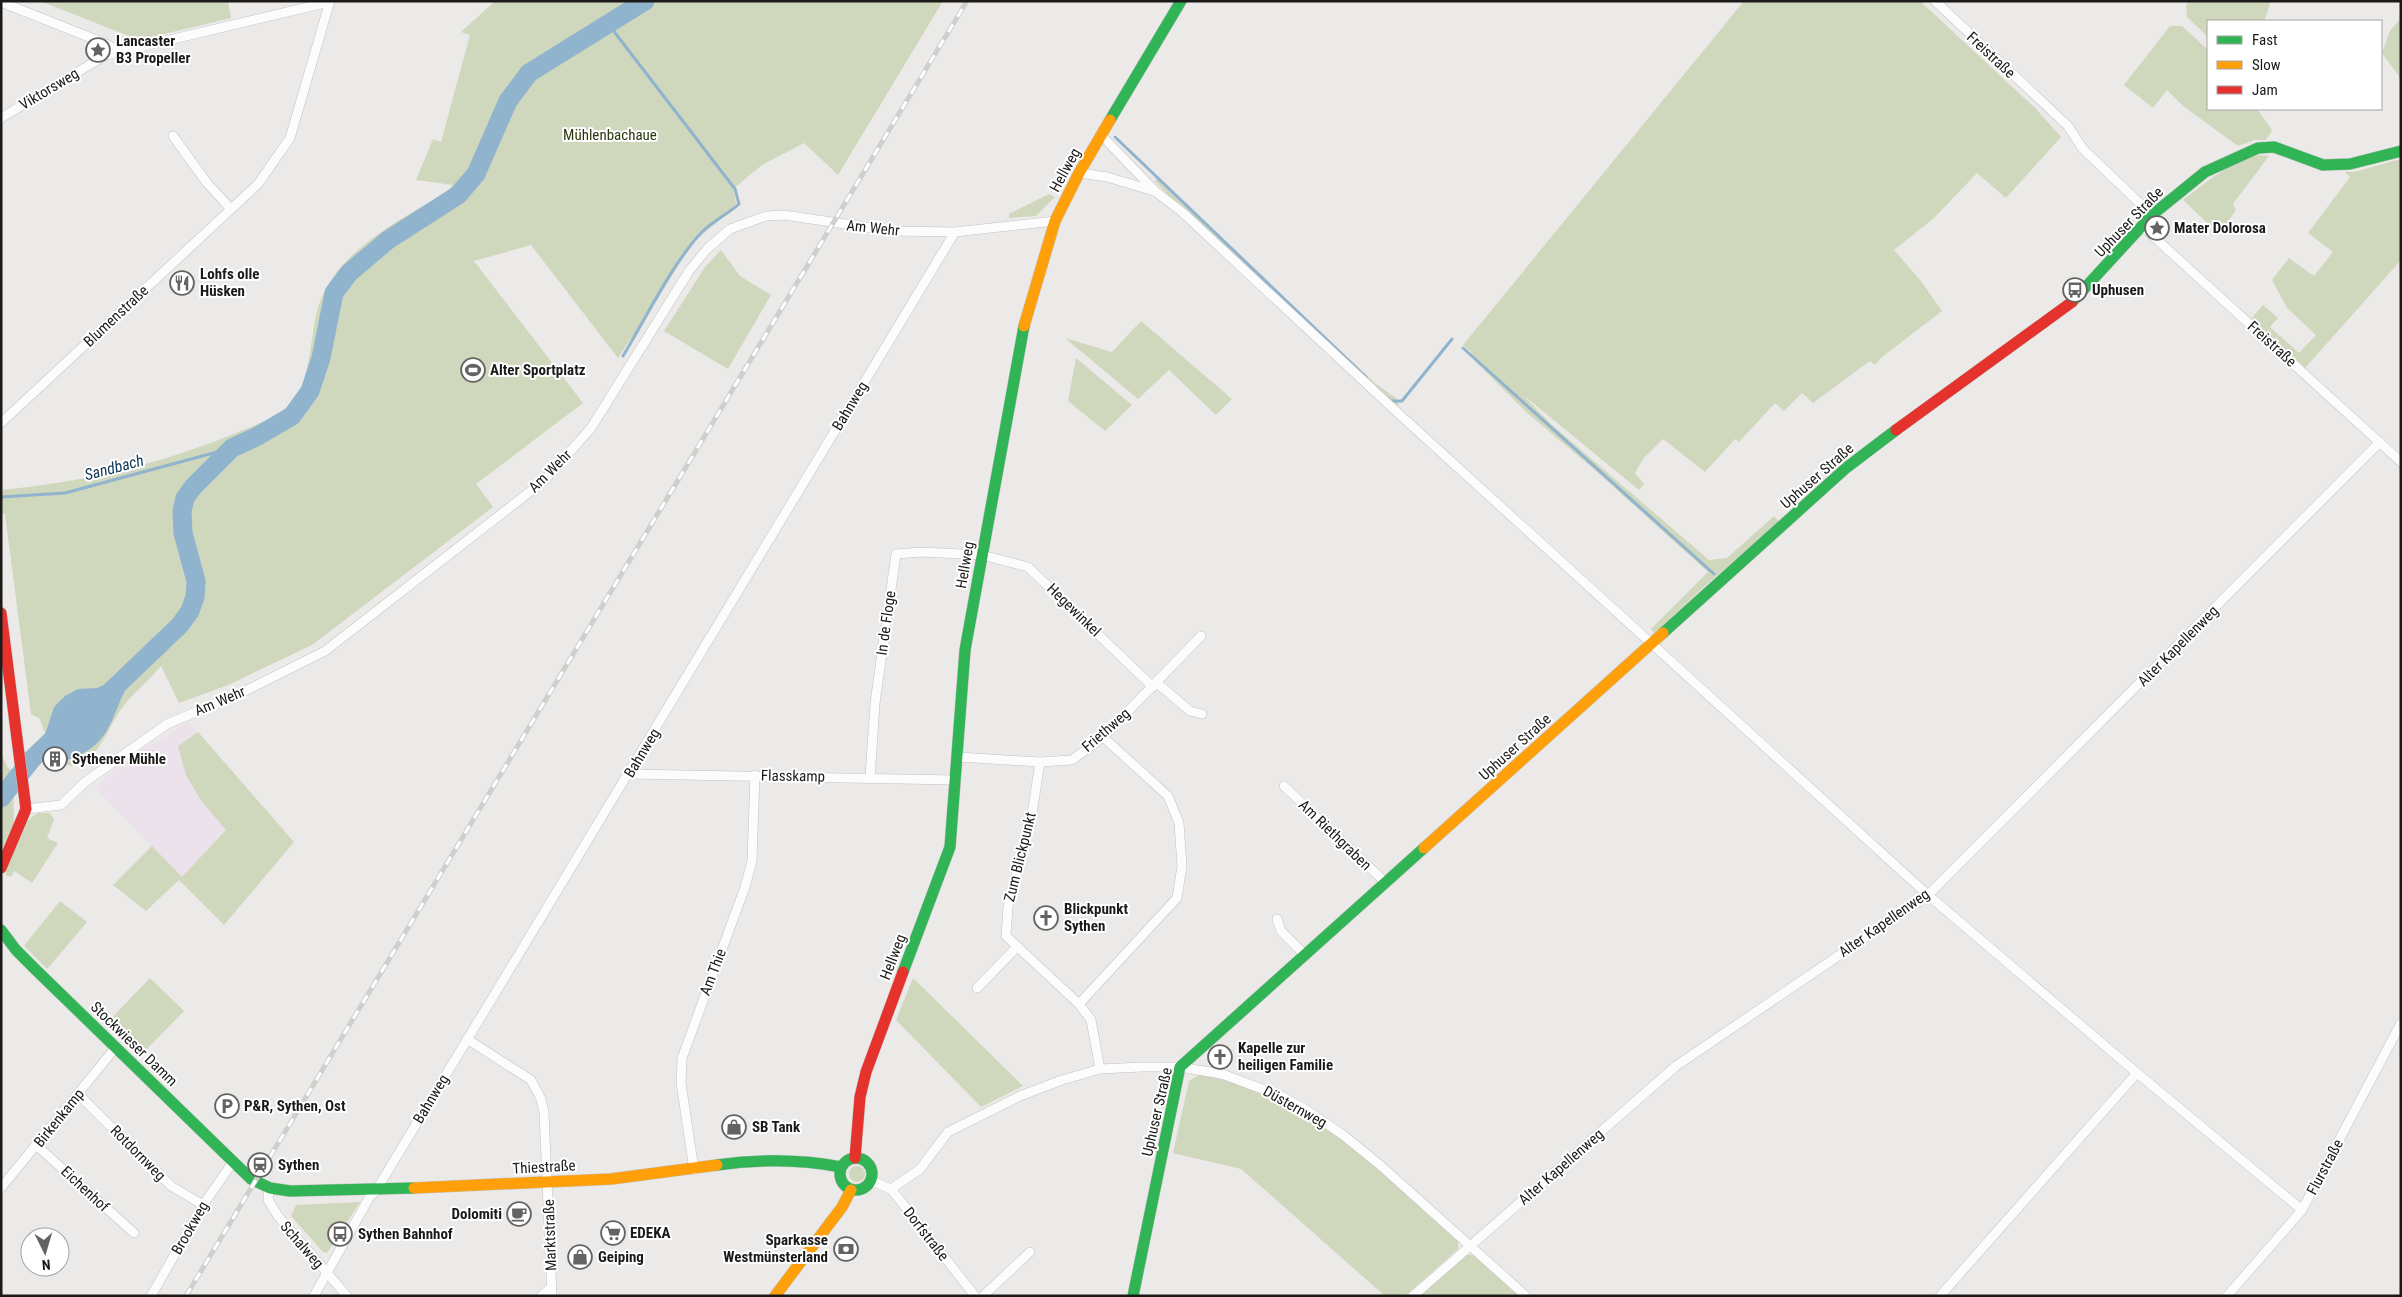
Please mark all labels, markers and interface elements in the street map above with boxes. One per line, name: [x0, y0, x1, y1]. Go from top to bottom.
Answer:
legend: [2207, 20, 2382, 110]
street label: Freistraße: [1963, 28, 2019, 82]
text: Fast: [2252, 31, 2277, 49]
place label: Lancaster B3 Propeller: [116, 32, 190, 67]
place icon: Lancaster B3 Propeller: [85, 37, 111, 63]
text: Slow: [2252, 56, 2281, 74]
street label: Viktorsweg: [16, 64, 82, 114]
text: Jam: [2252, 81, 2278, 99]
park label: Mühlenbachaue: [563, 126, 657, 144]
street label: Hellweg: [1046, 145, 1084, 195]
street label: Uphuser Straße: [2091, 183, 2167, 261]
place icon: Mater Dolorosa: [2144, 215, 2170, 241]
street label: Am Wehr: [845, 216, 901, 240]
place label: Mater Dolorosa: [2174, 219, 2266, 237]
place label: Lohfs olle Hüsken: [200, 265, 259, 300]
restaurant icon: Lohfs olle Hüsken: [169, 270, 195, 296]
bus stop icon: Uphusen: [2062, 277, 2088, 303]
street label: Blumenstraße: [80, 281, 152, 351]
place label: Uphusen: [2092, 281, 2144, 299]
street label: Freistraße: [2244, 317, 2300, 371]
sports icon: Alter Sportplatz: [460, 357, 486, 383]
place label: Alter Sportplatz: [490, 361, 586, 379]
street label: Bahnweg: [828, 378, 872, 434]
street label: Uphuser Straße: [1777, 439, 1857, 513]
street label: Am Wehr: [525, 445, 576, 496]
water label: Sandbach: [82, 450, 146, 484]
street label: Hellweg: [952, 540, 978, 590]
street label: Hegewinkel: [1043, 580, 1105, 640]
street label: In de Floge: [873, 590, 899, 656]
street label: Alter Kapellenweg: [2134, 602, 2222, 690]
street label: Am Wehr: [192, 682, 249, 720]
street label: Friethweg: [1078, 704, 1134, 756]
street label: Uphuser Straße: [1475, 710, 1555, 784]
street label: Bahnweg: [620, 725, 664, 781]
building icon: Sythener Mühle: [42, 746, 68, 772]
place label: Sythener Mühle: [72, 750, 166, 768]
street label: Flasskamp: [761, 766, 825, 786]
street label: Am Riethgraben: [1295, 796, 1375, 874]
street label: Zum Blickpunkt: [1000, 810, 1040, 904]
street label: Alter Kapellenweg: [1835, 885, 1933, 961]
place label: Blickpunkt Sythen: [1064, 900, 1128, 935]
church icon: Blickpunkt Sythen: [1033, 905, 1059, 931]
street label: Hellweg: [876, 932, 910, 982]
street label: Am Thie: [696, 946, 730, 998]
street label: Stockwieser Damm: [87, 998, 181, 1090]
place label: Kapelle zur heiligen Familie: [1238, 1039, 1333, 1074]
church icon: Kapelle zur heiligen Familie: [1207, 1044, 1233, 1070]
street label: Uphuser Straße: [1138, 1066, 1176, 1158]
street label: Bahnweg: [409, 1071, 453, 1127]
street label: Düsternweg: [1260, 1082, 1330, 1132]
street label: Birkenkamp: [30, 1085, 88, 1151]
parking icon: P&R, Sythen, Ost: [214, 1093, 240, 1119]
place label: P&R, Sythen, Ost: [244, 1097, 346, 1115]
shop icon: SB Tank: [721, 1114, 747, 1140]
place label: SB Tank: [752, 1118, 801, 1136]
street label: Rotdornweg: [107, 1122, 169, 1184]
street label: Alter Kapellenweg: [1515, 1125, 1607, 1209]
street label: Flurstraße: [2303, 1136, 2347, 1198]
station icon: Sythen: [247, 1152, 273, 1178]
place label: Sythen: [278, 1156, 319, 1174]
street label: Thiestraße: [512, 1156, 576, 1178]
street label: Eichenhof: [57, 1162, 113, 1216]
street label: Brookweg: [168, 1198, 212, 1258]
street label: Marktstraße: [540, 1199, 560, 1271]
cafe icon: Dolomiti: [506, 1201, 532, 1227]
street label: Dorfstraße: [899, 1204, 953, 1264]
place label: Dolomiti: [452, 1205, 502, 1223]
street label: Schalweg: [277, 1218, 327, 1272]
supermarket icon: EDEKA: [600, 1220, 626, 1246]
bus stop icon: Sythen Bahnhof: [327, 1221, 353, 1247]
place label: EDEKA: [630, 1224, 670, 1242]
place label: Sythen Bahnhof: [358, 1225, 453, 1243]
north arrow: [20, 1227, 70, 1277]
place label: Sparkasse Westmünsterland: [723, 1231, 828, 1266]
bank icon: Sparkasse Westmünsterland: [833, 1236, 859, 1262]
shop icon: Geiping: [567, 1244, 593, 1270]
place label: Geiping: [598, 1248, 644, 1266]
text: N: [41, 1257, 51, 1273]

